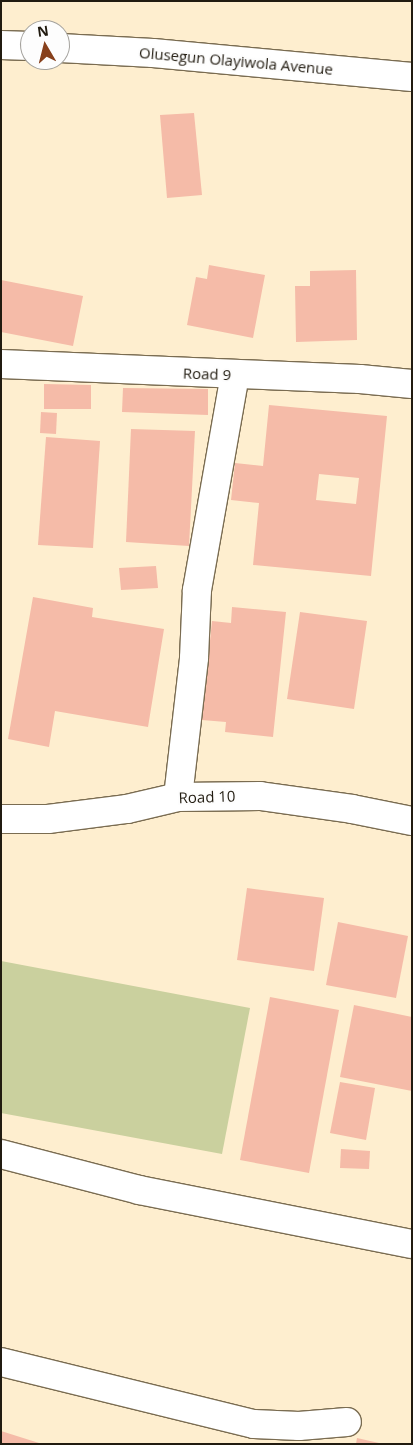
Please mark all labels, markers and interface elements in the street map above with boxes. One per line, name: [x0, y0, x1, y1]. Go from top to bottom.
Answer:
north arrow: [20, 20, 70, 70]
text: N: [36, 20, 50, 41]
street label: Olusegun Olayiwola Avenue: [138, 44, 334, 78]
street label: Road 9: [183, 364, 231, 384]
street label: Road 10: [178, 787, 236, 807]

